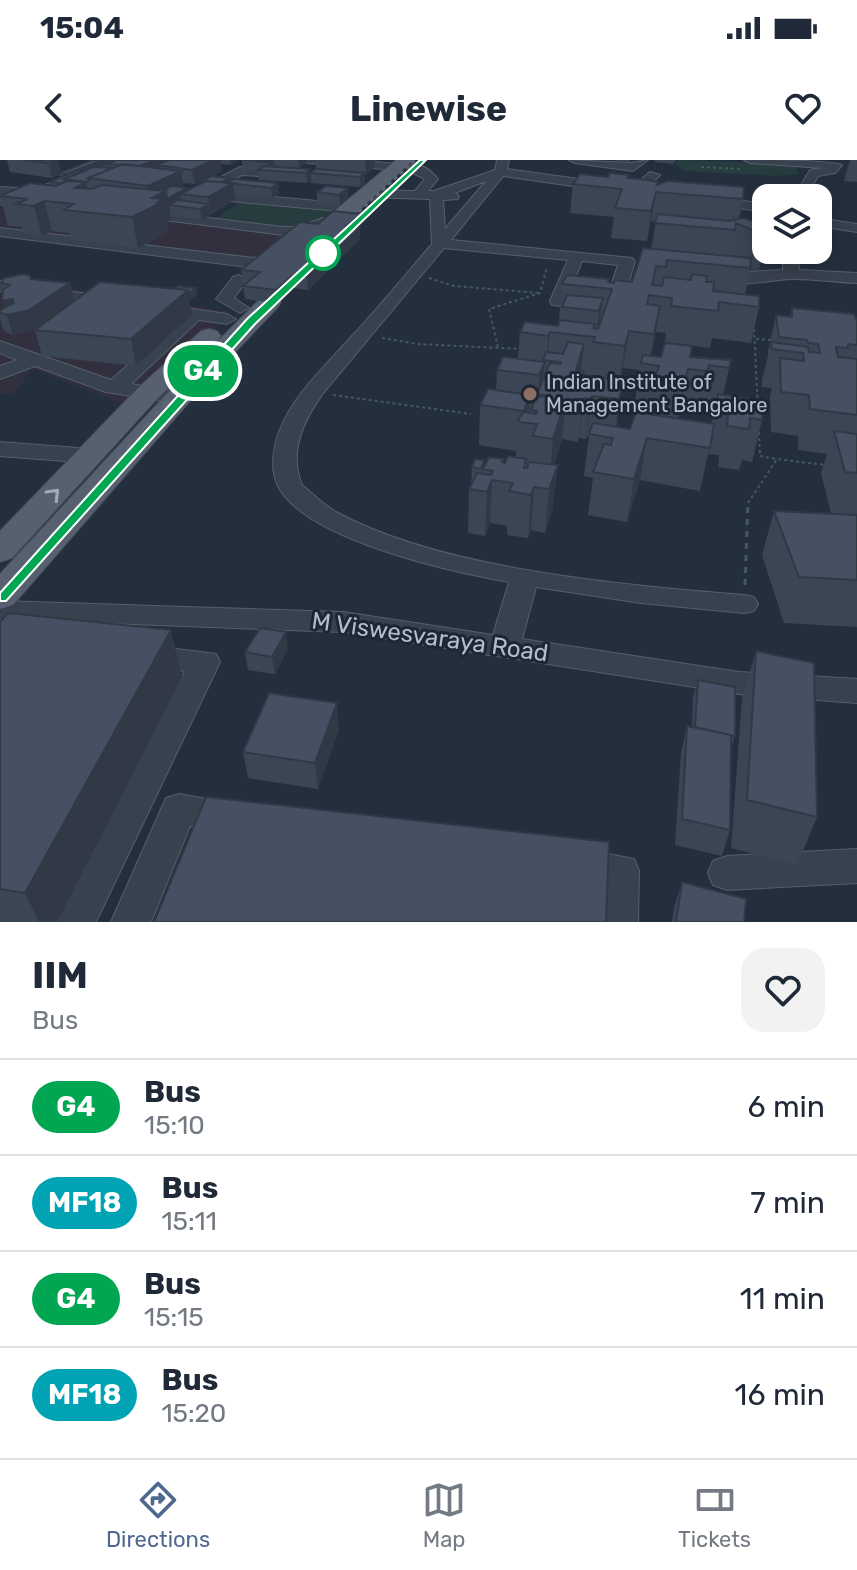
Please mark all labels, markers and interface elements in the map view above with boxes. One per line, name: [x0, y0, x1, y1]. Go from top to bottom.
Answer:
text: 15:04: [40, 10, 124, 46]
icon: back: [32, 86, 76, 130]
icon: heart: [781, 86, 825, 130]
text: Linewise: [350, 87, 507, 130]
map controls: [752, 184, 832, 264]
button: layers: [752, 184, 832, 264]
unlabelled marker: [306, 236, 340, 270]
line badge: G4: [167, 345, 239, 397]
text: G4: [183, 354, 223, 387]
place label: Indian Institute of Management Bangalore: [546, 370, 767, 417]
marker: Indian Institute of Management Bangalore: [521, 385, 539, 403]
one-way arrow: [44, 489, 58, 504]
street label: M Viswesvaraya Road: [310, 607, 550, 667]
button: heart: [741, 948, 825, 1032]
text: IIM: [32, 952, 88, 998]
text: Bus: [32, 1005, 78, 1036]
text: Bus: [144, 1074, 201, 1110]
text: 6 min: [747, 1089, 825, 1125]
text: G4: [56, 1090, 96, 1123]
text: 15:10: [144, 1110, 205, 1141]
text: Bus: [161, 1170, 218, 1206]
text: 7 min: [750, 1185, 825, 1221]
text: MF18: [48, 1186, 121, 1219]
text: 15:11: [161, 1206, 217, 1237]
text: Bus: [144, 1266, 201, 1302]
text: 11 min: [740, 1281, 825, 1317]
text: G4: [56, 1282, 96, 1315]
text: 15:15: [144, 1302, 204, 1333]
text: Bus: [161, 1362, 218, 1398]
text: 16 min: [735, 1377, 825, 1413]
text: MF18: [48, 1378, 121, 1411]
text: 15:20: [161, 1398, 226, 1429]
tab: Directions: [106, 1478, 210, 1553]
tab: Map: [422, 1478, 466, 1553]
tab: Tickets: [678, 1478, 751, 1553]

